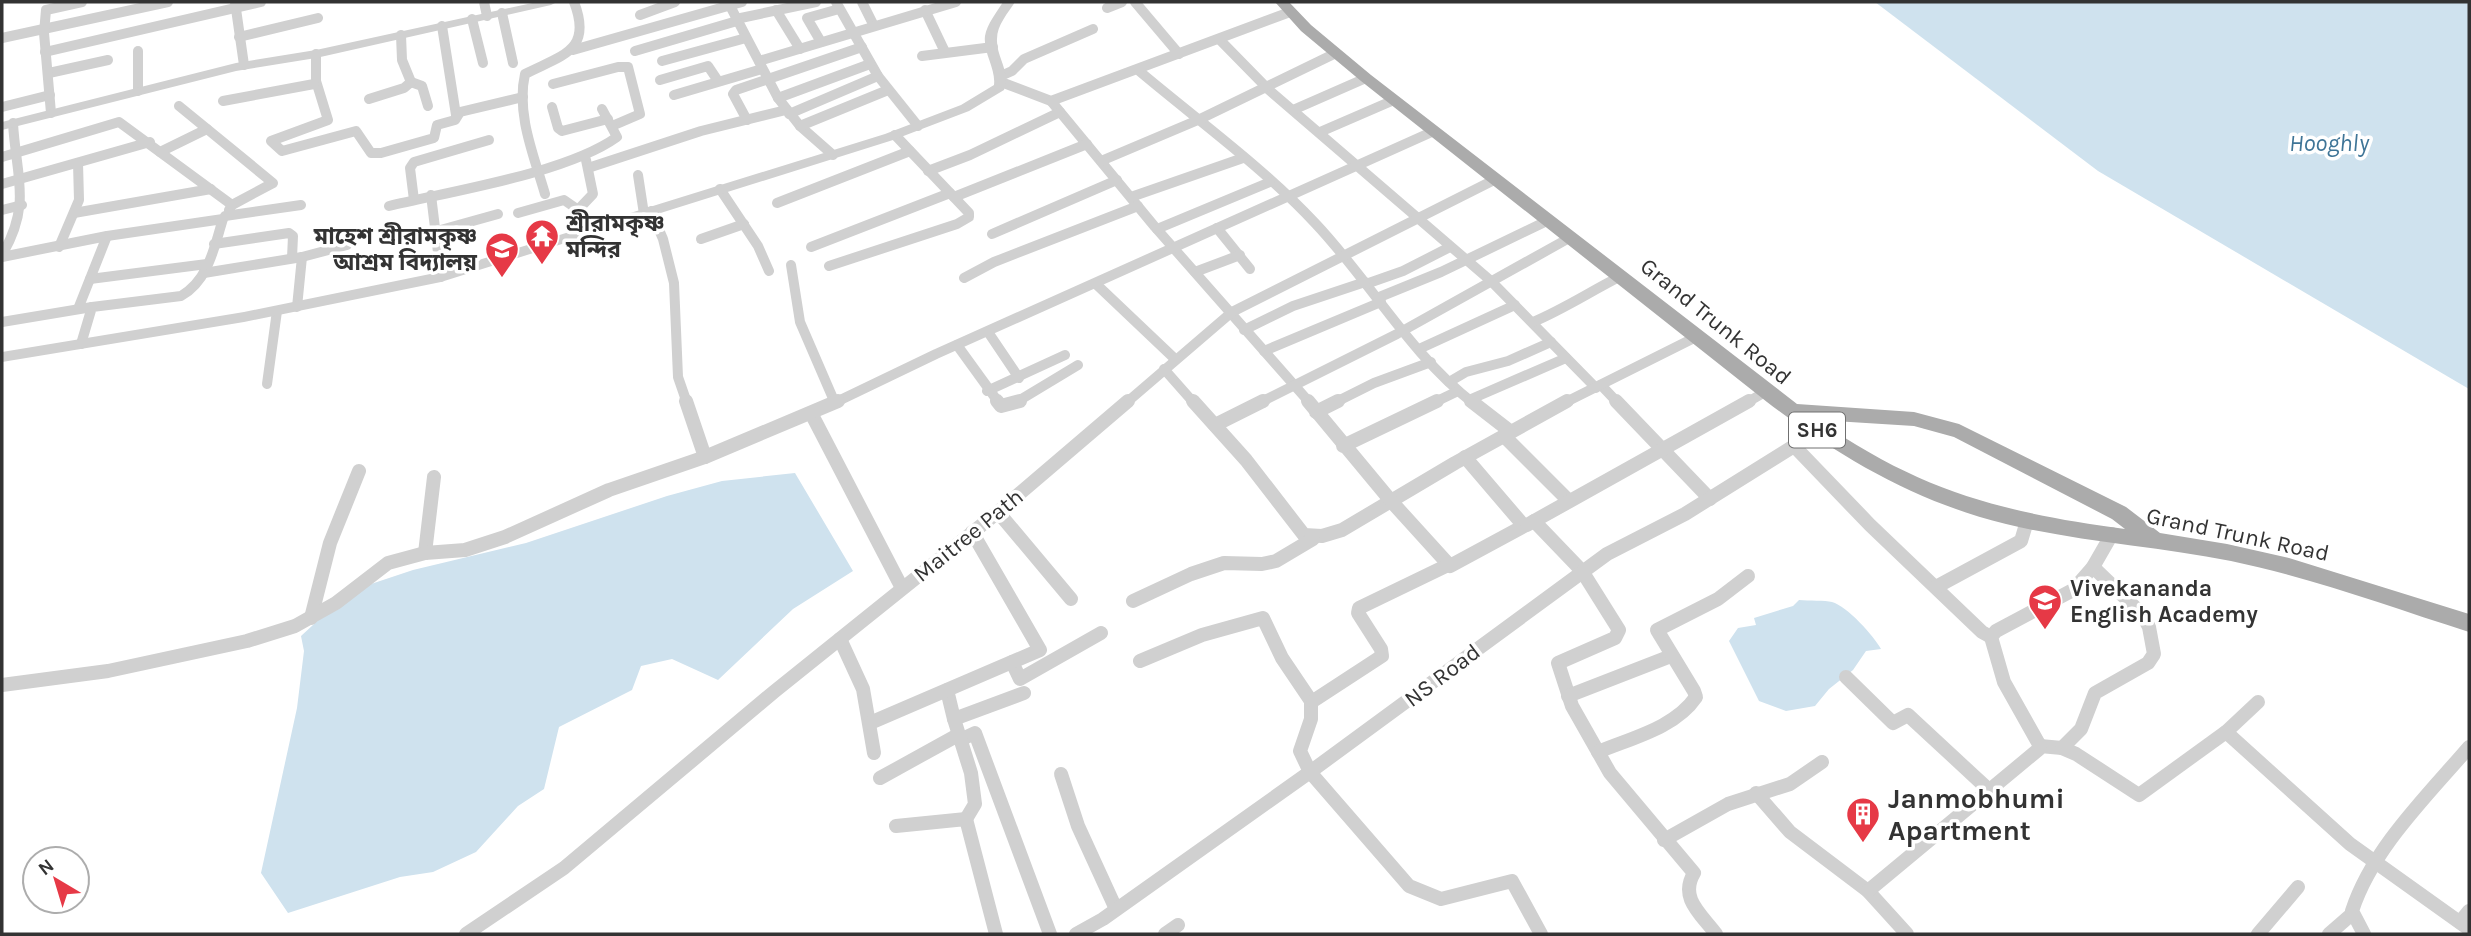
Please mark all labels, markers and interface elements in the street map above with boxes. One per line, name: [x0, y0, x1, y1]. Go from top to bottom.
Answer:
water label: Hooghly: [2289, 129, 2369, 157]
place label: শ্রীরামকৃষ্ণ মন্দির: [565, 209, 664, 263]
temple icon: শ্রীরামকৃষ্ণ মন্দির: [523, 217, 561, 266]
place label: মাহেশ শ্রীরামকৃষ্ণ আশ্রম বিদ্যালয়: [313, 222, 478, 276]
school or university icon: মাহেশ শ্রীরামকৃষ্ণ আশ্রম বিদ্যালয়: [483, 230, 521, 279]
street label: Grand Trunk Road: [1635, 252, 1796, 390]
road number: SH6: [1789, 412, 1845, 448]
street label: Maitree Path: [908, 483, 1028, 588]
street label: Grand Trunk Road: [2144, 502, 2332, 567]
place label: Vivekananda English Academy: [2070, 575, 2258, 628]
school or university icon: Vivekananda English Academy: [2026, 582, 2064, 631]
street label: NS Road: [1399, 638, 1486, 713]
place label: Janmobhumi Apartment: [1888, 782, 2065, 847]
building icon: Janmobhumi Apartment: [1844, 795, 1882, 844]
north arrow: [21, 845, 91, 915]
text: N: [34, 855, 58, 880]

